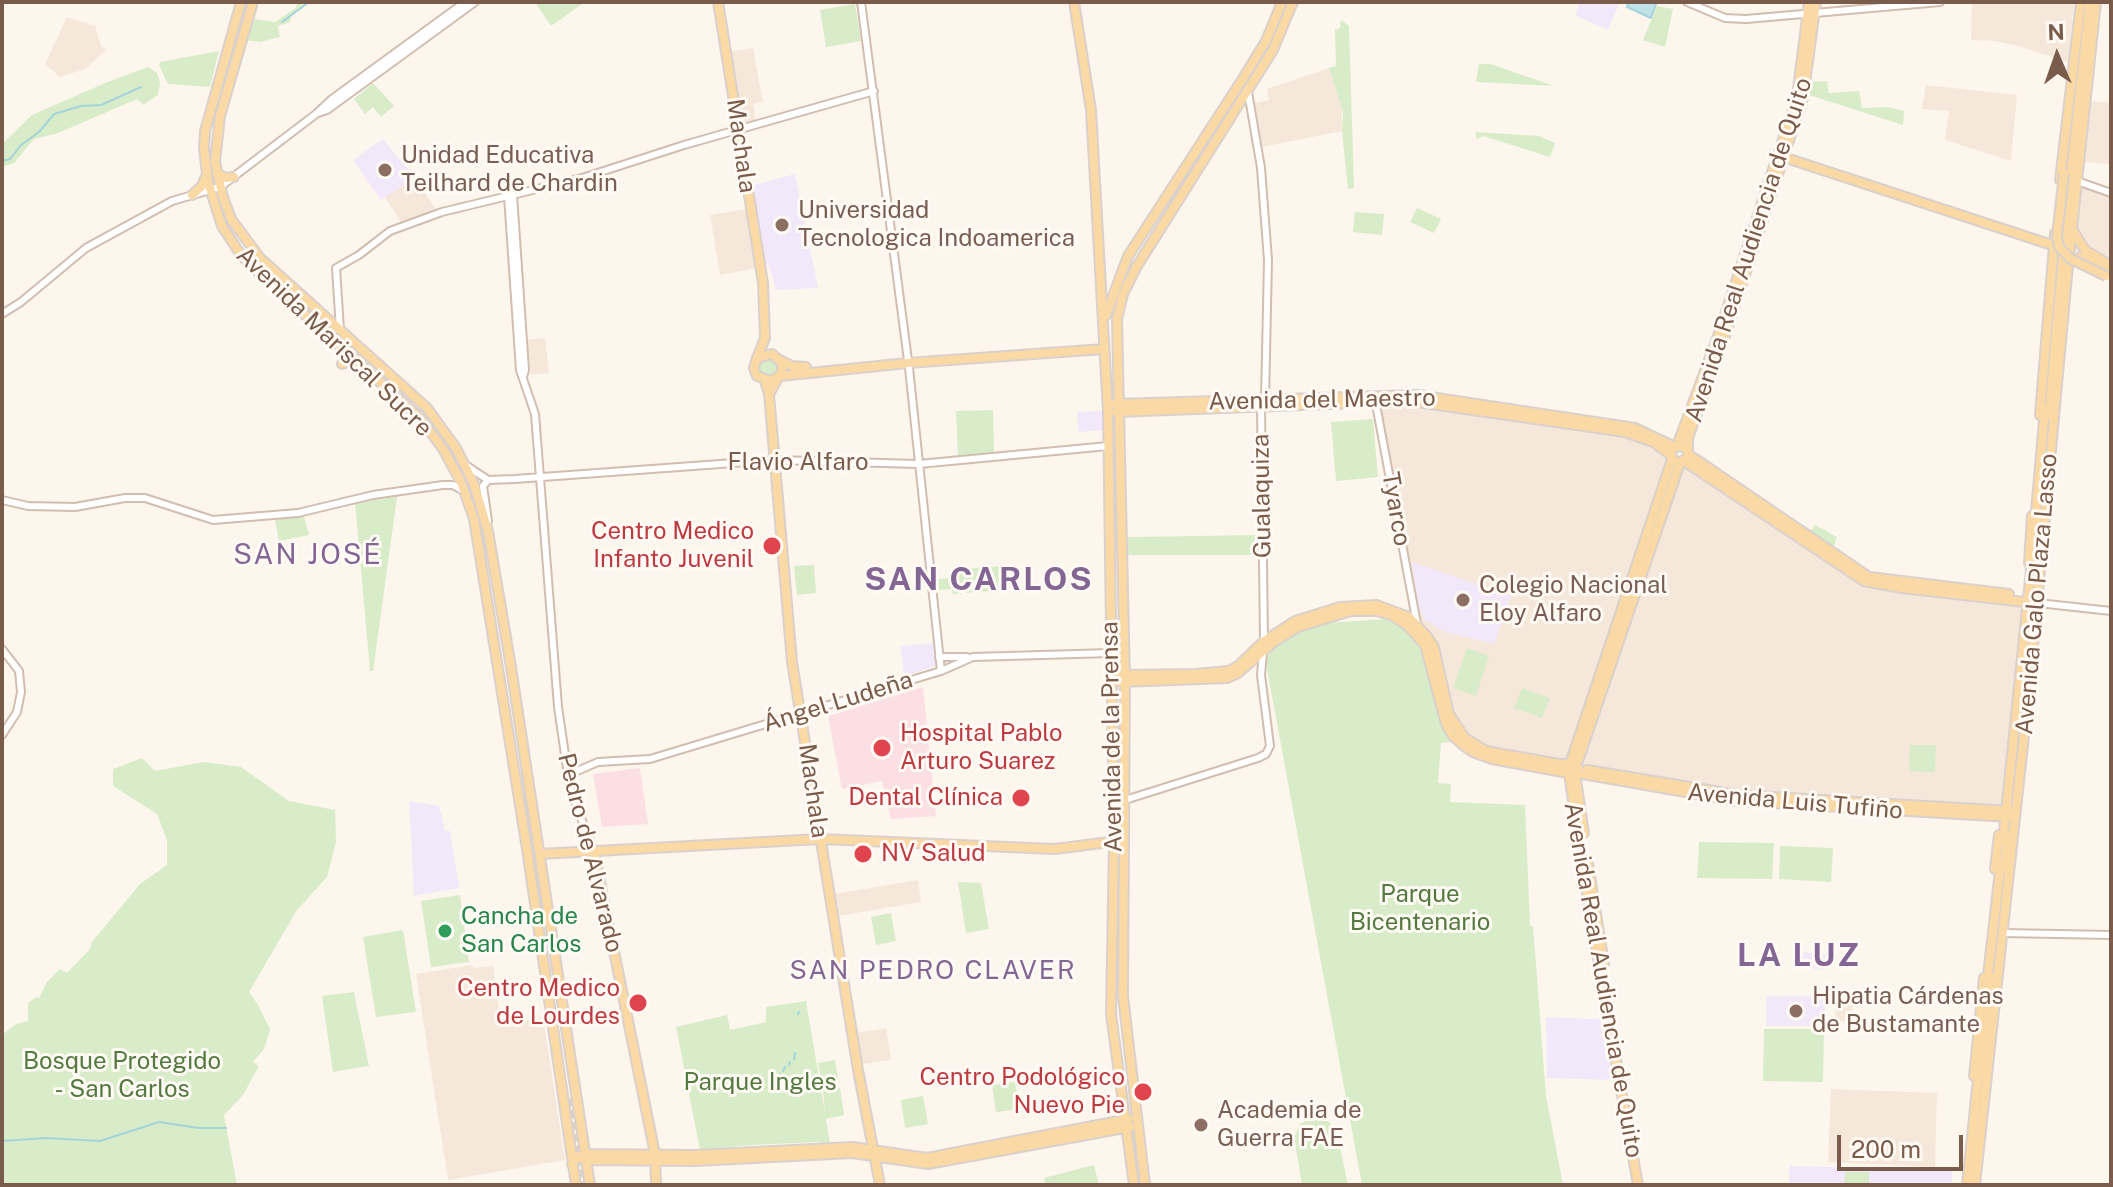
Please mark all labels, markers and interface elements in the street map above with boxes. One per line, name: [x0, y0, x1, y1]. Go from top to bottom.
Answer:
north arrow: [2017, 16, 2097, 96]
text: N: [2047, 19, 2065, 45]
street label: Avenida Real Audiencia de Quito: [1680, 74, 1818, 426]
street label: Machala: [720, 97, 762, 195]
place label: Unidad Educativa Teilhard de Chardin: [401, 142, 618, 198]
marker: Unidad Educativa Teilhard de Chardin: [376, 161, 394, 179]
place label: Universidad Tecnologica Indoamerica: [798, 197, 1075, 253]
marker: Universidad Tecnologica Indoamerica: [773, 216, 791, 234]
street label: Avenida Mariscal Sucre: [230, 241, 438, 443]
street label: Avenida del Maestro: [1208, 384, 1436, 416]
street label: Gualaquiza: [1247, 434, 1277, 558]
street label: Flavio Alfaro: [727, 449, 869, 477]
street label: Avenida Galo Plaza Lasso: [2010, 452, 2064, 736]
street label: Tyarco: [1375, 470, 1417, 548]
place label: Centro Medico Infanto Juvenil: [591, 518, 754, 574]
marker: Centro Medico Infanto Juvenil: [761, 535, 783, 557]
district label: SAN JOSÉ: [233, 538, 383, 572]
district label: SAN CARLOS: [864, 561, 1094, 599]
place label: Colegio Nacional Eloy Alfaro: [1479, 572, 1668, 628]
marker: Colegio Nacional Eloy Alfaro: [1454, 591, 1472, 609]
street label: Avenida de la Prensa: [1096, 621, 1128, 853]
street label: Ángel Ludeña: [760, 666, 916, 738]
place label: Hospital Pablo Arturo Suarez: [900, 720, 1063, 776]
marker: Hospital Pablo Arturo Suarez: [871, 737, 893, 759]
street label: Machala: [792, 742, 834, 840]
street label: Pedro de Alvarado: [551, 750, 629, 956]
street label: Avenida Luis Tufiño: [1686, 778, 1904, 826]
place label: Dental Clínica: [848, 784, 1003, 812]
marker: Dental Clínica: [1010, 787, 1032, 809]
street label: Avenida Real Audiencia de Quito: [1557, 800, 1649, 1160]
place label: NV Salud: [881, 840, 985, 868]
marker: NV Salud: [852, 843, 874, 865]
park label: Parque Bicentenario: [1350, 881, 1490, 937]
place label: Cancha de San Carlos: [461, 903, 581, 959]
marker: Cancha de San Carlos: [436, 922, 454, 940]
district label: LA LUZ: [1737, 937, 1861, 975]
district label: SAN PEDRO CLAVER: [789, 955, 1077, 987]
place label: Centro Medico de Lourdes: [457, 975, 620, 1031]
place label: Hipatia Cárdenas de Bustamante: [1812, 983, 2004, 1039]
marker: Centro Medico de Lourdes: [627, 992, 649, 1014]
marker: Hipatia Cárdenas de Bustamante: [1787, 1002, 1805, 1020]
park label: Bosque Protegido - San Carlos: [23, 1048, 221, 1104]
place label: Centro Podológico Nuevo Pie: [920, 1064, 1125, 1120]
park label: Parque Ingles: [683, 1069, 837, 1097]
marker: Centro Podológico Nuevo Pie: [1132, 1081, 1154, 1103]
place label: Academia de Guerra FAE: [1217, 1097, 1362, 1153]
marker: Academia de Guerra FAE: [1192, 1116, 1210, 1134]
scale bar: [1841, 1119, 1967, 1169]
text: 200 m: [1851, 1135, 1921, 1163]

